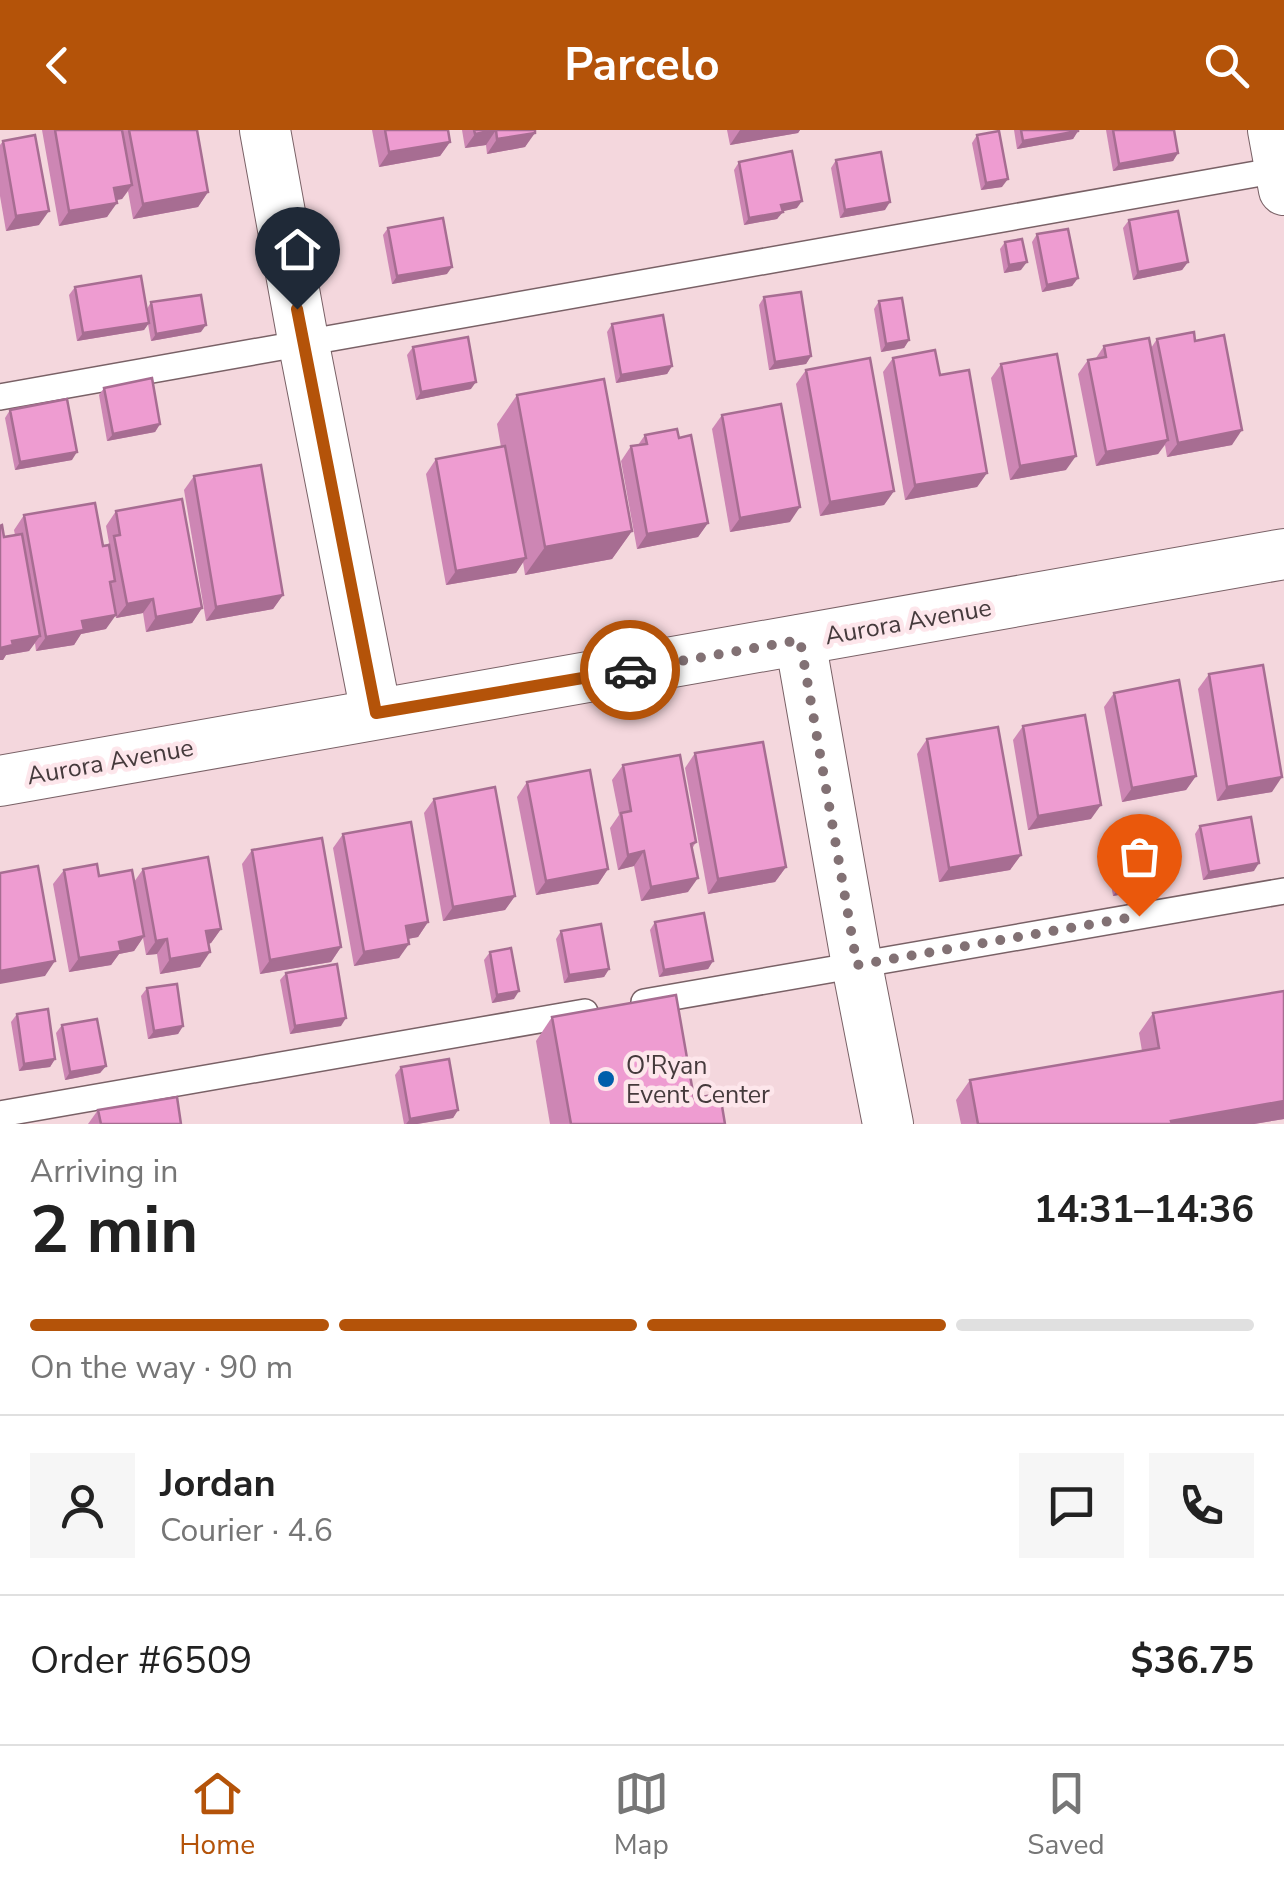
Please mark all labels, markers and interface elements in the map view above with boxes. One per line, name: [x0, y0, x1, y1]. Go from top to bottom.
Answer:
text: Parcelo: [564, 35, 720, 96]
icon: back: [30, 38, 85, 93]
icon: search: [1199, 38, 1254, 93]
pin: [255, 207, 340, 310]
icon: home: [270, 222, 325, 277]
street label: Aurora Avenue: [822, 591, 994, 653]
courier: [580, 620, 680, 720]
icon: car: [603, 643, 658, 698]
street label: Aurora Avenue: [24, 731, 196, 793]
pin: [1097, 814, 1182, 917]
icon: bag: [1112, 829, 1167, 884]
place label: O'Ryan Event Center: [626, 1049, 770, 1112]
marker: O'Ryan Event Center: [595, 1068, 617, 1090]
text: Arriving in: [30, 1150, 178, 1193]
text: 14:31–14:36: [1034, 1184, 1254, 1235]
text: 2 min: [30, 1186, 198, 1275]
text: On the way · 90 m: [30, 1346, 293, 1389]
button: person: [30, 1453, 135, 1558]
button: chat: [1019, 1453, 1124, 1558]
button: phone: [1149, 1453, 1254, 1558]
text: Jordan: [160, 1458, 276, 1509]
text: Courier · 4.6: [160, 1509, 333, 1552]
text: Order #6509: [30, 1635, 252, 1686]
text: $36.75: [1131, 1635, 1254, 1686]
tab: Home: [179, 1766, 255, 1864]
tab: Map: [614, 1766, 669, 1864]
tab: Saved: [1027, 1766, 1105, 1864]

